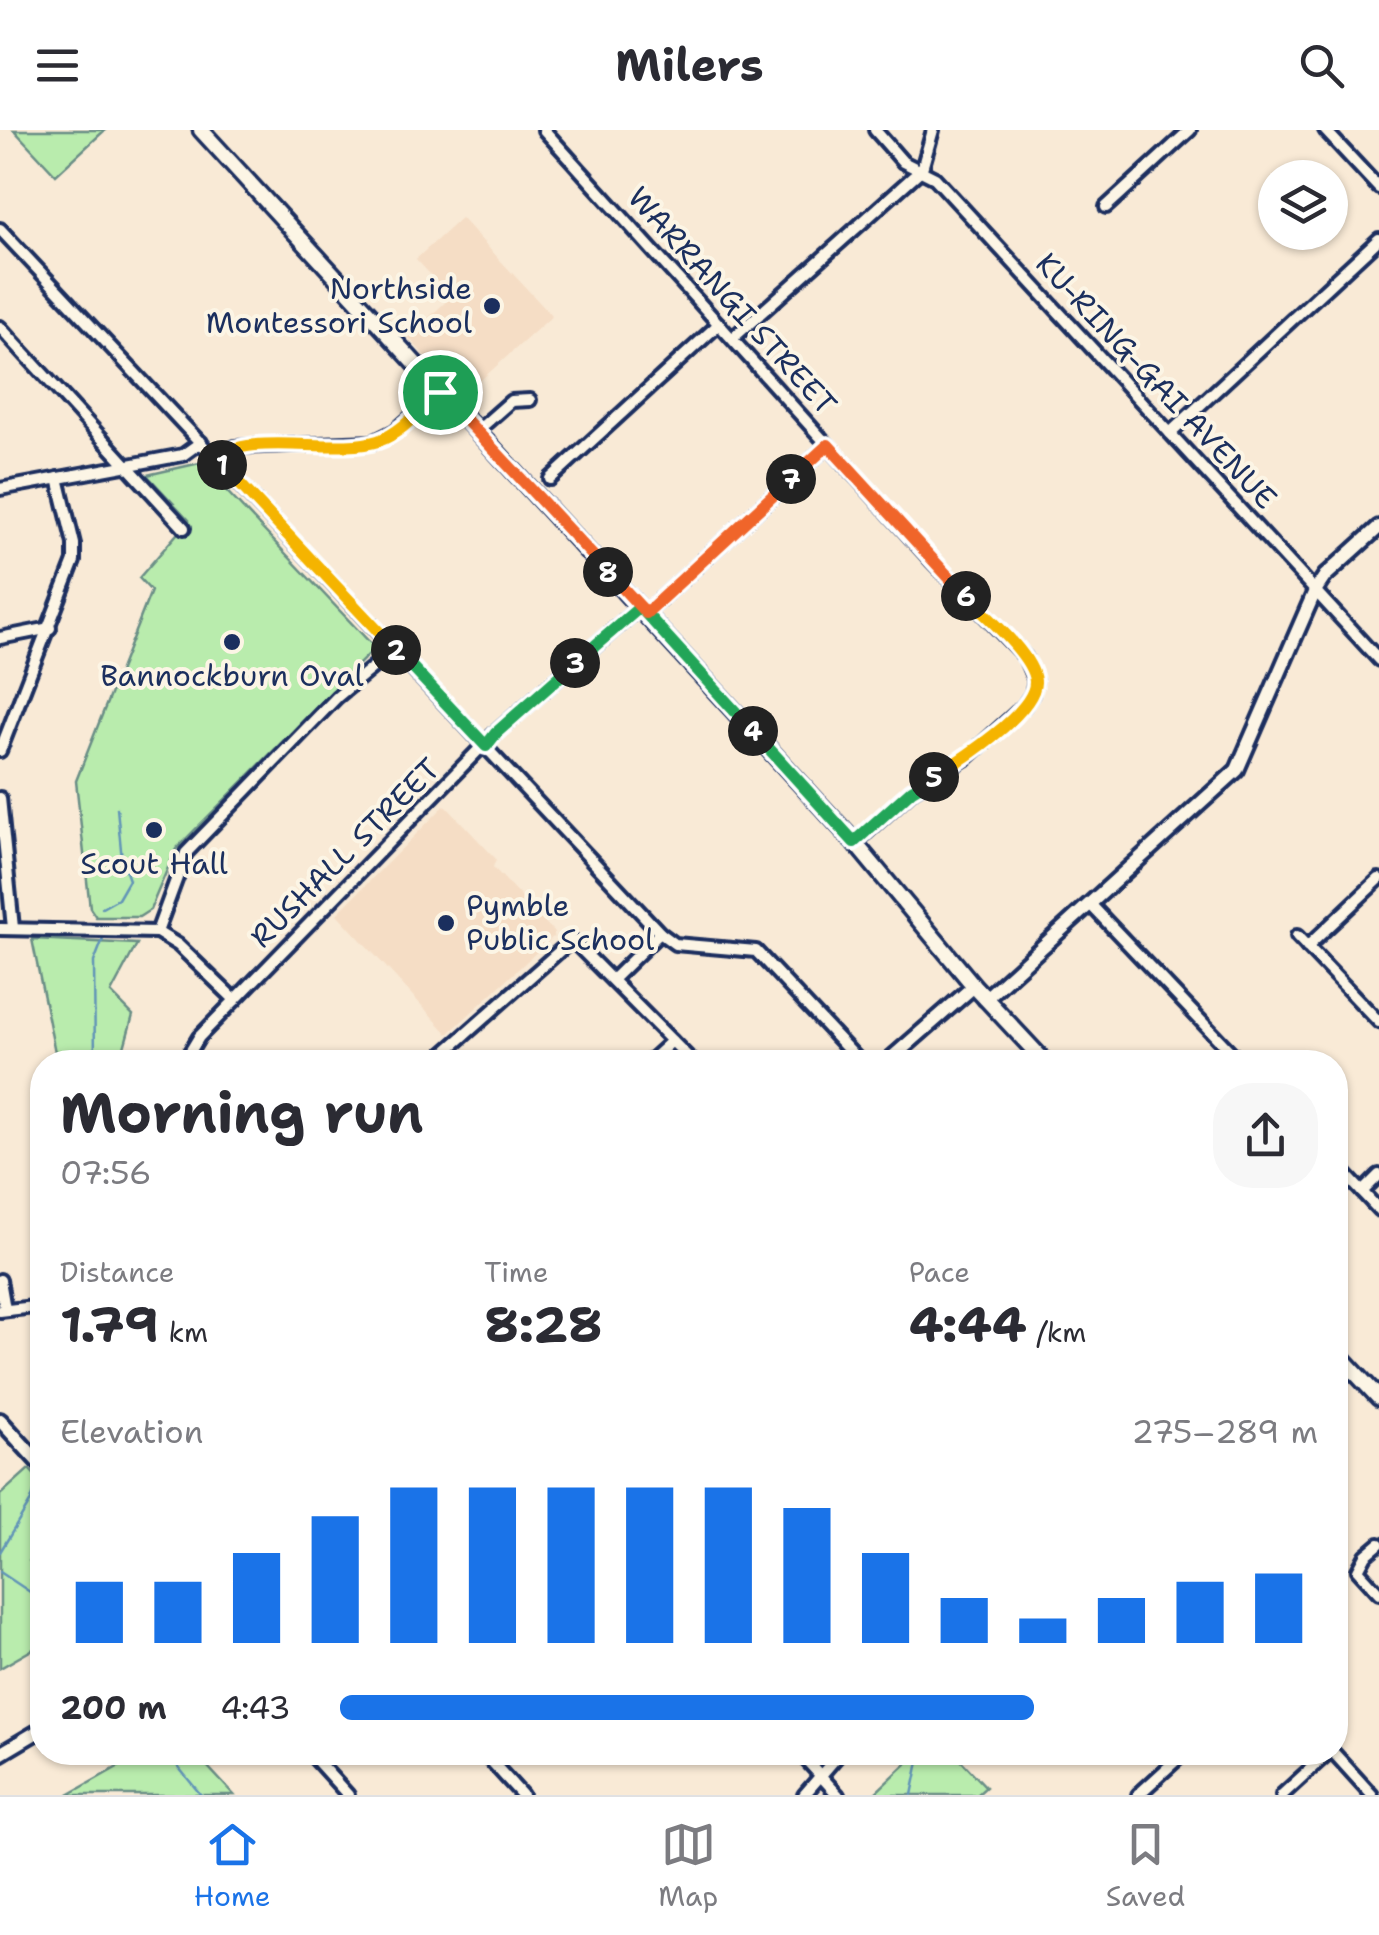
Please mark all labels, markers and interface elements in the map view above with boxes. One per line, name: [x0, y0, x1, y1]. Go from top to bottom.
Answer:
text: Milers: [615, 35, 764, 95]
icon: menu: [30, 38, 85, 93]
icon: search: [1294, 38, 1349, 93]
map controls: [1258, 160, 1348, 250]
button: layers: [1258, 160, 1348, 250]
street label: WARRANGI STREET: [619, 178, 846, 424]
street label: KU-RING-GAI AVENUE: [1027, 244, 1286, 518]
place label: Northside Montessori School: [206, 268, 472, 343]
marker: Northside Montessori School: [481, 295, 503, 317]
pin: [398, 350, 483, 435]
icon: arrive: [413, 365, 468, 420]
pin: 1: [197, 440, 247, 490]
text: 1: [216, 446, 228, 484]
pin: 7: [766, 454, 816, 504]
text: 7: [781, 460, 801, 498]
pin: 8: [583, 547, 633, 597]
text: 8: [598, 553, 618, 591]
pin: 6: [941, 571, 991, 621]
text: 6: [956, 577, 976, 615]
pin: 2: [371, 625, 421, 675]
marker: Bannockburn Oval: [221, 631, 243, 653]
text: 2: [386, 631, 406, 669]
pin: 3: [550, 638, 600, 688]
text: 3: [565, 644, 585, 682]
place label: Bannockburn Oval: [100, 655, 364, 696]
pin: 4: [728, 706, 778, 756]
text: 4: [743, 712, 763, 750]
street label: RUSHALL STREET: [241, 749, 449, 957]
pin: 5: [909, 752, 959, 802]
text: 5: [925, 758, 943, 796]
marker: Scout Hall: [143, 819, 165, 841]
place label: Scout Hall: [80, 843, 228, 884]
place label: Pymble Public School: [466, 885, 654, 960]
marker: Pymble Public School: [435, 912, 457, 934]
text: Morning run: [60, 1076, 424, 1150]
button: share: [1213, 1083, 1318, 1188]
text: 07:56: [60, 1151, 151, 1194]
text: Distance: [60, 1253, 175, 1291]
text: Time: [484, 1253, 549, 1291]
text: Pace: [909, 1253, 970, 1291]
text: 1.79: [60, 1291, 159, 1358]
text: 8:28: [484, 1291, 603, 1358]
text: 4:44: [909, 1291, 1027, 1358]
text: km: [159, 1313, 208, 1351]
text: /km: [1027, 1313, 1086, 1351]
text: Elevation: [60, 1410, 203, 1453]
text: 275–289 m: [1131, 1410, 1318, 1453]
text: 200 m: [60, 1686, 167, 1729]
text: 4:43: [220, 1686, 291, 1729]
tab: Home: [194, 1817, 271, 1915]
tab: Map: [658, 1817, 718, 1915]
tab: Saved: [1106, 1817, 1185, 1915]

